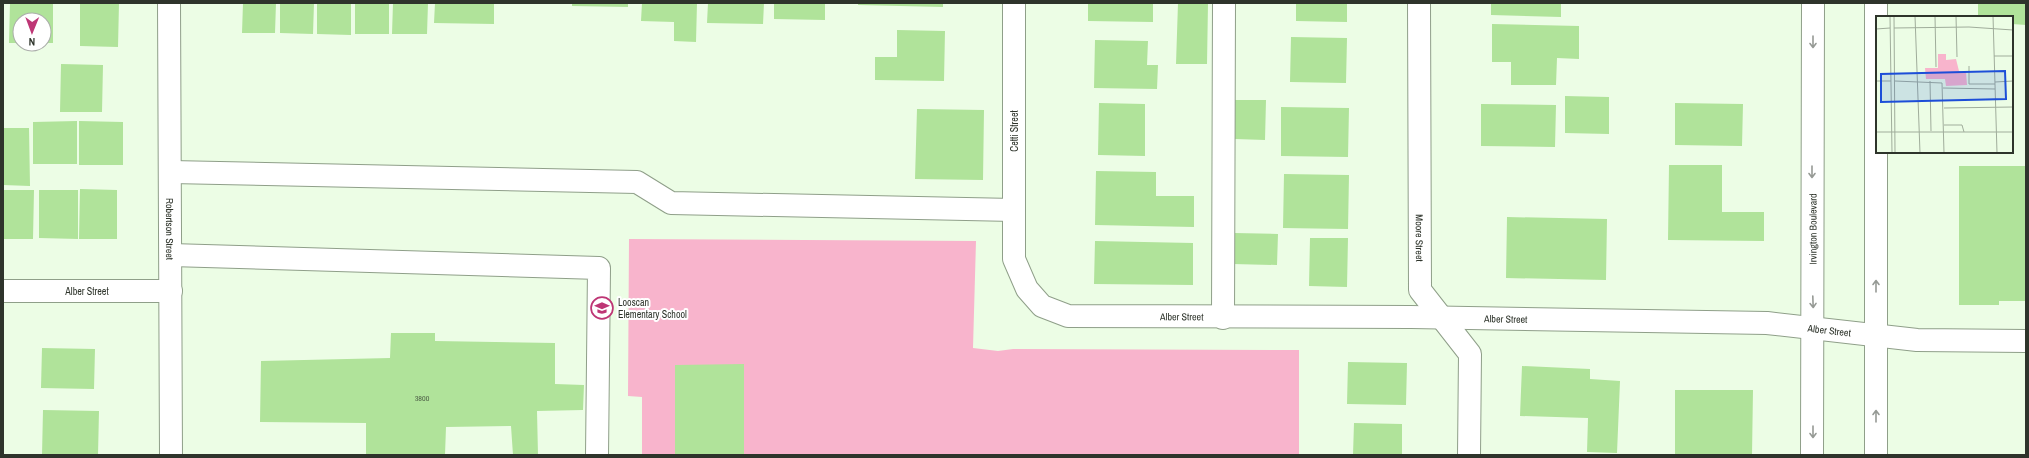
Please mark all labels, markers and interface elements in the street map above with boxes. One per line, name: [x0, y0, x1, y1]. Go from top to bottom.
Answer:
north arrow: [12, 12, 52, 52]
inset map: [1876, 16, 2013, 153]
text: N: [28, 35, 35, 49]
one-way arrow: [1809, 35, 1817, 48]
street label: Cetti Street: [1008, 110, 1021, 152]
one-way arrow: [1808, 165, 1816, 178]
street label: Irvington Boulevard: [1806, 193, 1820, 265]
street label: Robertson Street: [163, 198, 176, 261]
street label: Moore Street: [1413, 214, 1426, 262]
one-way arrow: [1872, 280, 1880, 293]
street label: Alber Street: [64, 285, 109, 298]
school or university icon: Looscan Elementary School: [589, 295, 615, 321]
one-way arrow: [1809, 295, 1816, 308]
place label: Looscan Elementary School: [618, 296, 687, 321]
street label: Alber Street: [1159, 310, 1204, 323]
street label: Alber Street: [1483, 312, 1528, 326]
street label: Alber Street: [1806, 322, 1852, 340]
house number: 3800: [415, 393, 430, 403]
one-way arrow: [1872, 410, 1880, 423]
one-way arrow: [1809, 425, 1817, 438]

